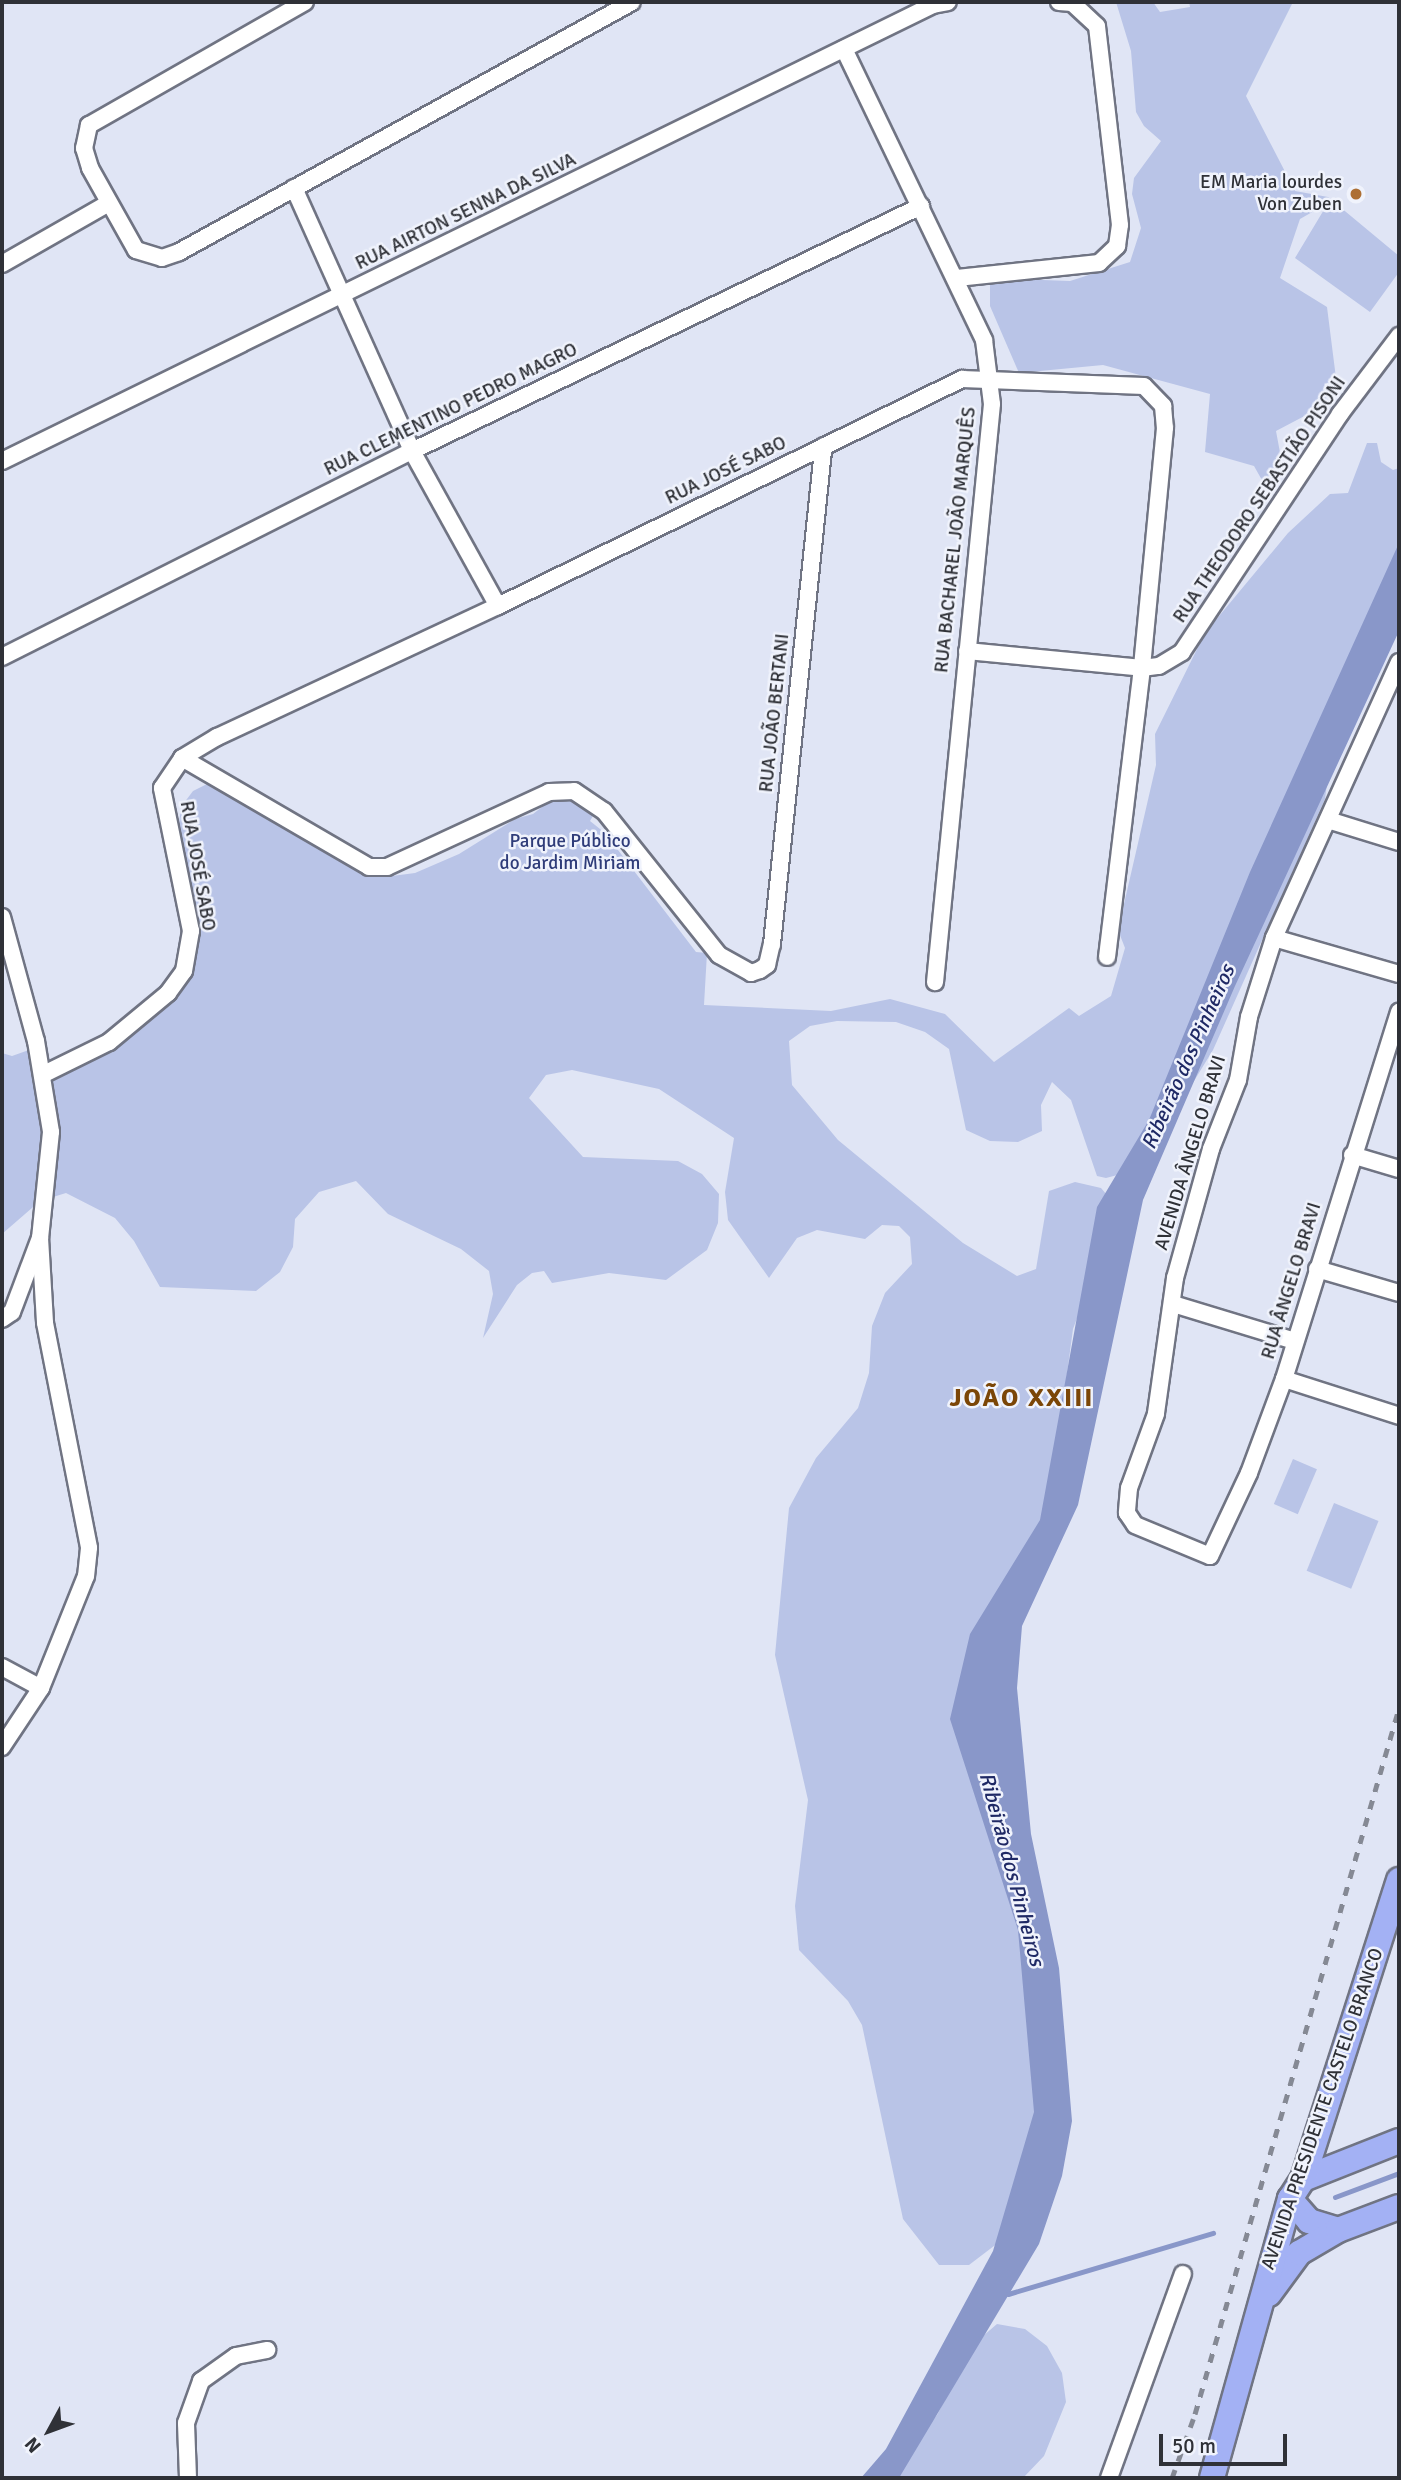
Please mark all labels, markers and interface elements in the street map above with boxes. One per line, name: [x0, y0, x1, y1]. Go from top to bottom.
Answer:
street label: RUA AIRTON SENNA DA SILVA: [352, 149, 580, 275]
place label: EM Maria lourdes Von Zuben: [1200, 172, 1342, 216]
marker: EM Maria lourdes Von Zuben: [1348, 186, 1364, 202]
street label: RUA CLEMENTINO PEDRO MAGRO: [321, 339, 581, 481]
street label: RUA THEODORO SEBASTIÃO PISONI: [1169, 372, 1351, 628]
street label: RUA BACHAREL JOÃO MARQUÊS: [931, 406, 981, 674]
street label: RUA JOSÉ SABO: [662, 432, 790, 510]
street label: RUA JOÃO BERTANI: [755, 632, 795, 794]
street label: RUA JOSÉ SABO: [174, 799, 220, 933]
park label: Parque Público do Jardim Miriam: [500, 831, 640, 875]
water label: Ribeirão dos Pinheiros: [1136, 961, 1240, 1153]
street label: AVENIDA ÂNGELO BRAVI: [1151, 1053, 1231, 1253]
street label: RUA ÂNGELO BRAVI: [1257, 1200, 1327, 1362]
district label: JOÃO XXIII: [951, 1383, 1093, 1415]
water label: Ribeirão dos Pinheiros: [974, 1770, 1050, 1968]
street label: AVENIDA PRESIDENTE CASTELO BRANCO: [1257, 1945, 1389, 2273]
north arrow: [14, 2396, 84, 2466]
scale bar: [1163, 2420, 1291, 2464]
text: N: [20, 2432, 47, 2458]
text: 50 m: [1172, 2433, 1216, 2459]

